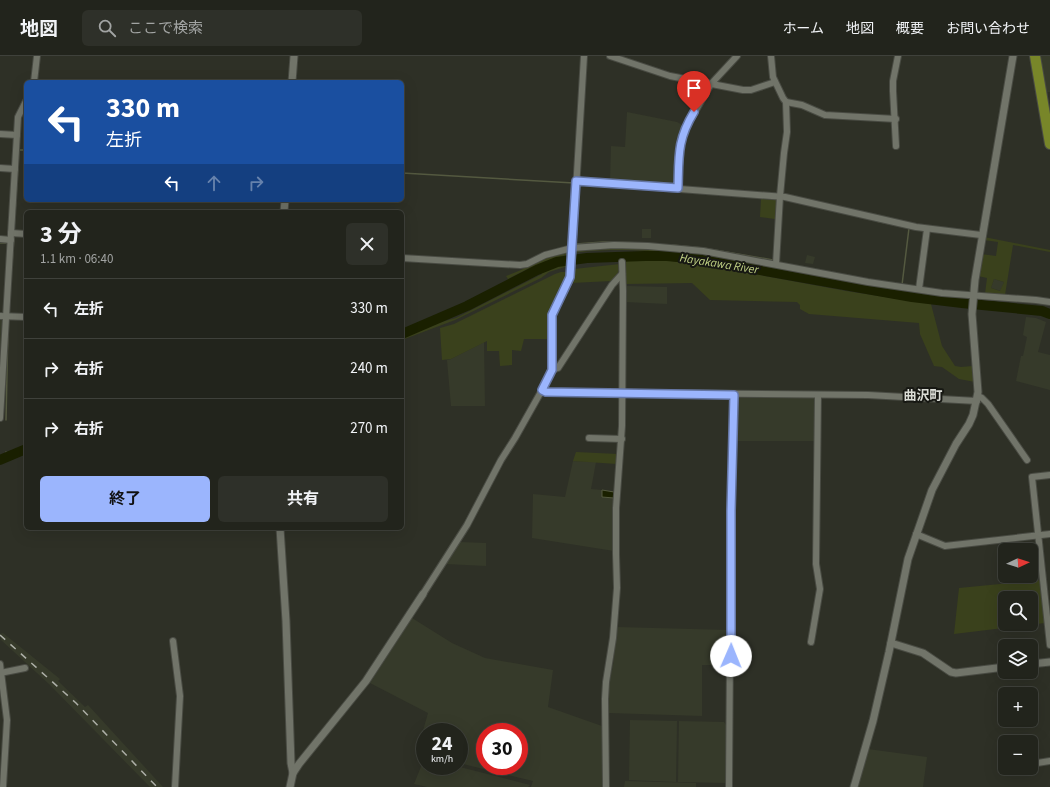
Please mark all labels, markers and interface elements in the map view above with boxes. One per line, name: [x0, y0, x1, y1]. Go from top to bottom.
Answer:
search box: [82, 10, 362, 46]
text: 地図: [20, 16, 58, 43]
icon: search: [96, 17, 118, 39]
text: ここで検索: [128, 18, 203, 39]
text: ホーム: [782, 19, 824, 39]
text: 地図: [846, 19, 874, 39]
text: 概要: [896, 19, 924, 39]
text: お問い合わせ: [946, 19, 1030, 39]
pin: [677, 71, 711, 112]
icon: arrive: [683, 77, 705, 99]
text: 330 m: [106, 88, 180, 128]
icon: left: [40, 96, 92, 148]
text: 左折: [106, 128, 142, 153]
icon: left: [161, 172, 183, 194]
icon: ahead: [203, 172, 225, 194]
icon: right: [245, 172, 267, 194]
text: 3 分: [40, 217, 81, 252]
button: close: [346, 223, 388, 265]
water label: Hayakawa River: [678, 249, 761, 279]
text: 1.1 km · 06:40: [40, 250, 114, 268]
icon: left: [40, 298, 62, 320]
text: 330 m: [350, 298, 388, 319]
text: 左折: [74, 299, 104, 320]
icon: right: [40, 358, 62, 380]
text: 240 m: [350, 358, 388, 379]
text: 右折: [74, 359, 104, 380]
district label: 曲沢町: [903, 387, 943, 405]
icon: right: [40, 418, 62, 440]
text: 270 m: [350, 418, 388, 439]
text: 右折: [74, 419, 104, 440]
button: 終了: [40, 476, 210, 522]
button: 共有: [218, 476, 388, 522]
north arrow: [998, 543, 1038, 583]
map controls: [998, 543, 1038, 775]
button: search: [998, 591, 1038, 631]
position arrow: [710, 635, 752, 677]
button: layers: [998, 639, 1038, 679]
button: +: [998, 687, 1038, 727]
speed limit sign: 30: [476, 723, 528, 775]
text: 24: [431, 730, 453, 758]
button: −: [998, 735, 1038, 775]
text: km/h: [431, 752, 453, 766]

